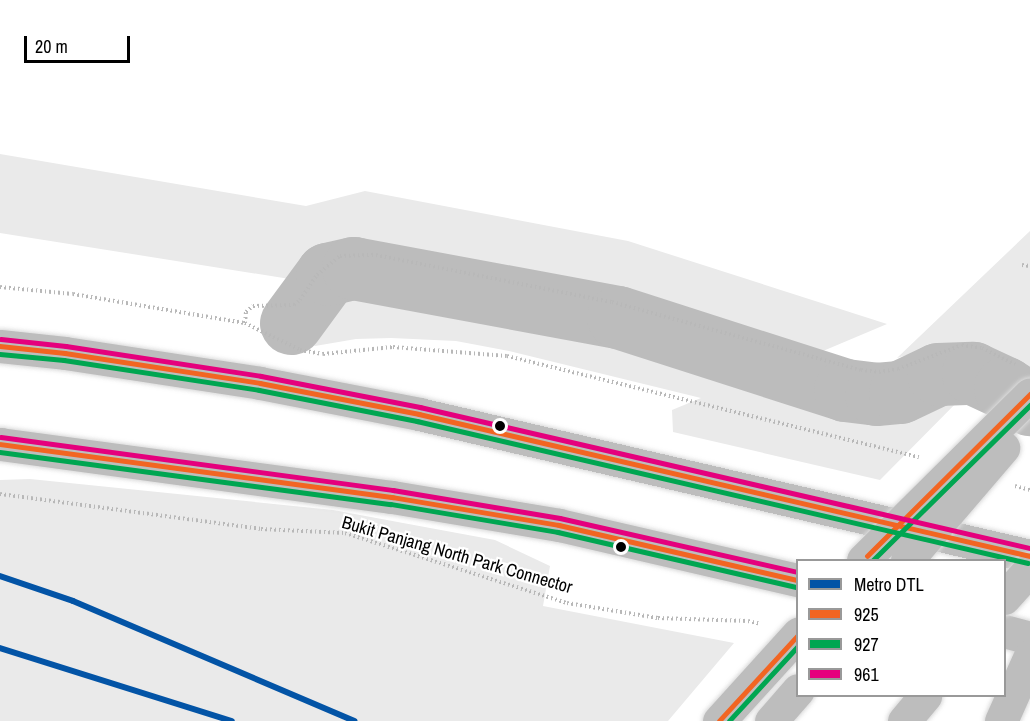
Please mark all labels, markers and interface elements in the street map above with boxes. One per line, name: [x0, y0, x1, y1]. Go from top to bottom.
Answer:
scale bar: [27, 24, 134, 62]
text: 20 m: [35, 34, 68, 59]
unlabelled marker: [494, 420, 506, 432]
street label: Bukit Panjang North Park Connector: [339, 512, 575, 598]
unlabelled marker: [615, 541, 627, 553]
legend: [796, 559, 1006, 697]
text: Metro DTL: [854, 572, 924, 597]
text: 925: [854, 602, 879, 627]
text: 927: [854, 632, 879, 657]
text: 961: [854, 662, 879, 687]

